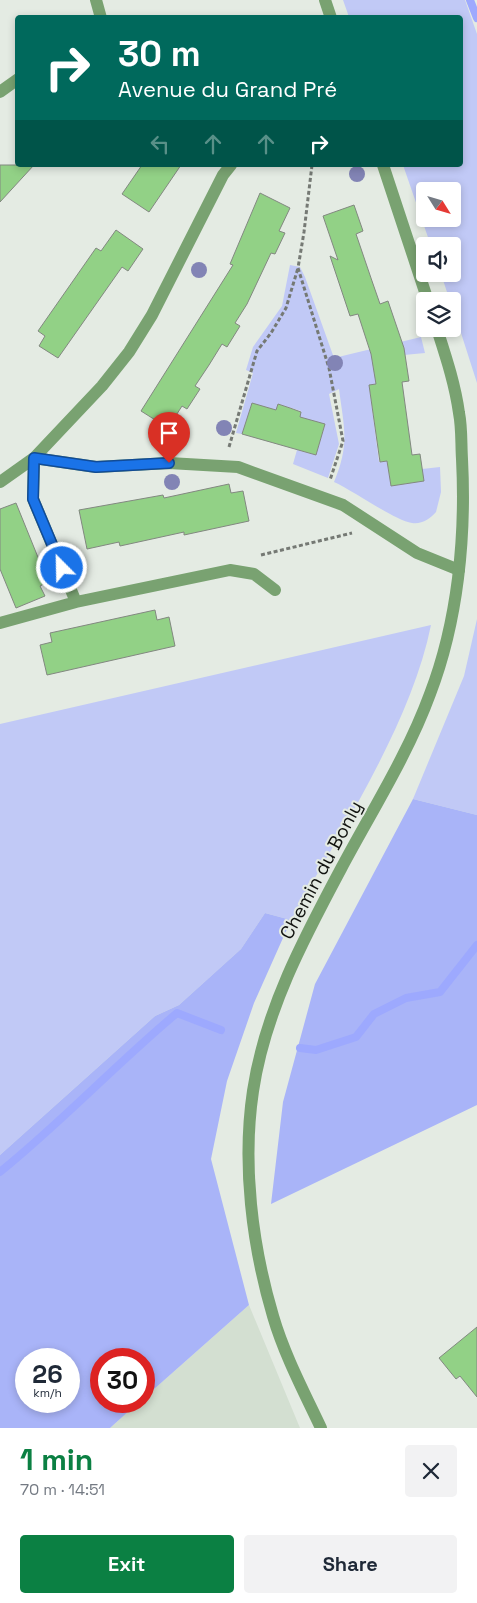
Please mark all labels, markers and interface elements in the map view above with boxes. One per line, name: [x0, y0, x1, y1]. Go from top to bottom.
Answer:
text: 30 m: [118, 32, 201, 76]
icon: right: [35, 35, 100, 100]
text: Avenue du Grand Pré: [118, 75, 337, 103]
icon: left: [146, 130, 174, 158]
icon: ahead: [199, 130, 227, 158]
icon: ahead: [252, 130, 280, 158]
icon: right: [305, 130, 333, 158]
north arrow: [416, 182, 461, 228]
map controls: [416, 182, 461, 337]
button: sound: [416, 237, 461, 282]
button: layers: [416, 292, 461, 337]
pin: [148, 412, 190, 463]
icon: arrive: [155, 419, 183, 447]
position arrow: [35, 541, 87, 593]
street label: Chemin du Bonly: [274, 796, 368, 944]
speed limit sign: 30: [90, 1348, 155, 1413]
text: 26: [32, 1358, 63, 1390]
text: km/h: [33, 1385, 62, 1401]
text: 1 min: [20, 1440, 93, 1479]
button: close: [405, 1445, 457, 1497]
text: 70 m · 14:51: [20, 1479, 105, 1500]
button: Exit: [20, 1535, 234, 1593]
button: Share: [244, 1535, 457, 1593]

